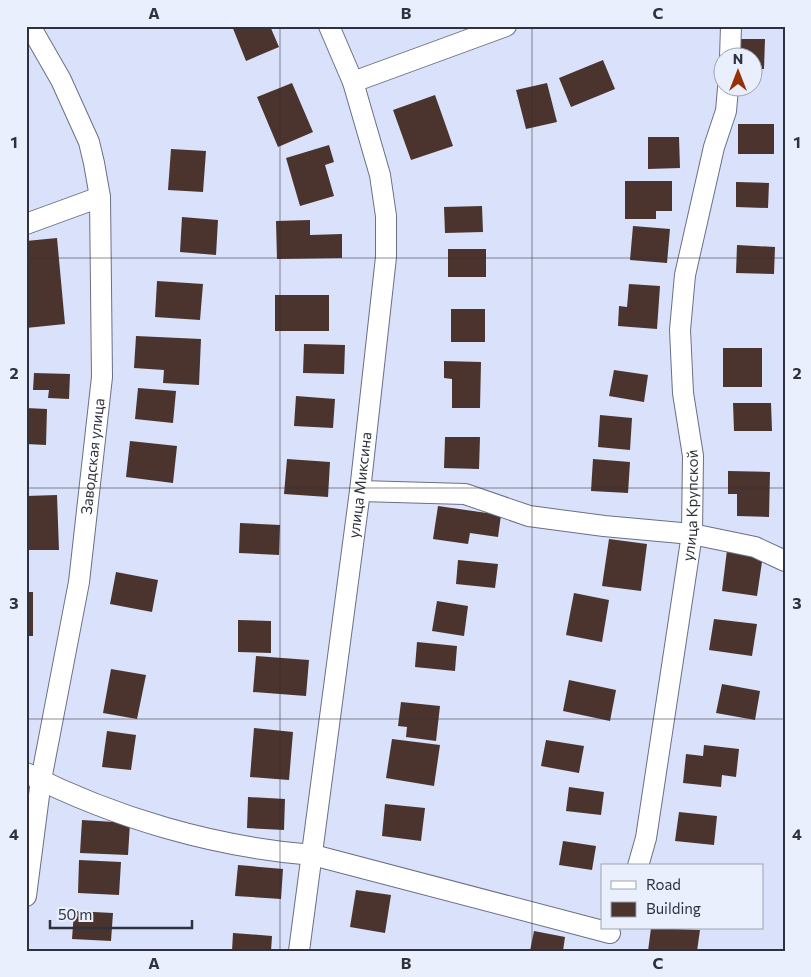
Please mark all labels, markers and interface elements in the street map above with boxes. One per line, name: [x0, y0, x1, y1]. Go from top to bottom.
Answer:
text: A: [148, 3, 160, 22]
text: B: [401, 3, 412, 22]
text: C: [653, 3, 664, 22]
north arrow: [714, 48, 764, 98]
text: N: [733, 50, 743, 67]
text: 1: [10, 132, 18, 151]
text: 1: [793, 132, 801, 151]
text: 2: [9, 363, 19, 382]
text: 2: [792, 363, 802, 382]
street label: Заводская улица: [77, 397, 108, 515]
street label: улица Миксина: [344, 431, 375, 539]
street label: улица Крупской: [678, 449, 701, 562]
text: 3: [9, 593, 19, 612]
text: 3: [792, 593, 802, 612]
text: 4: [9, 824, 19, 843]
text: 4: [792, 824, 802, 843]
legend: [601, 864, 764, 930]
text: Road: [646, 875, 681, 893]
scale bar: [50, 897, 192, 929]
text: Building: [646, 899, 701, 917]
text: 50 m: [58, 905, 92, 923]
text: A: [148, 953, 160, 972]
text: B: [401, 953, 412, 972]
text: C: [653, 953, 664, 972]

